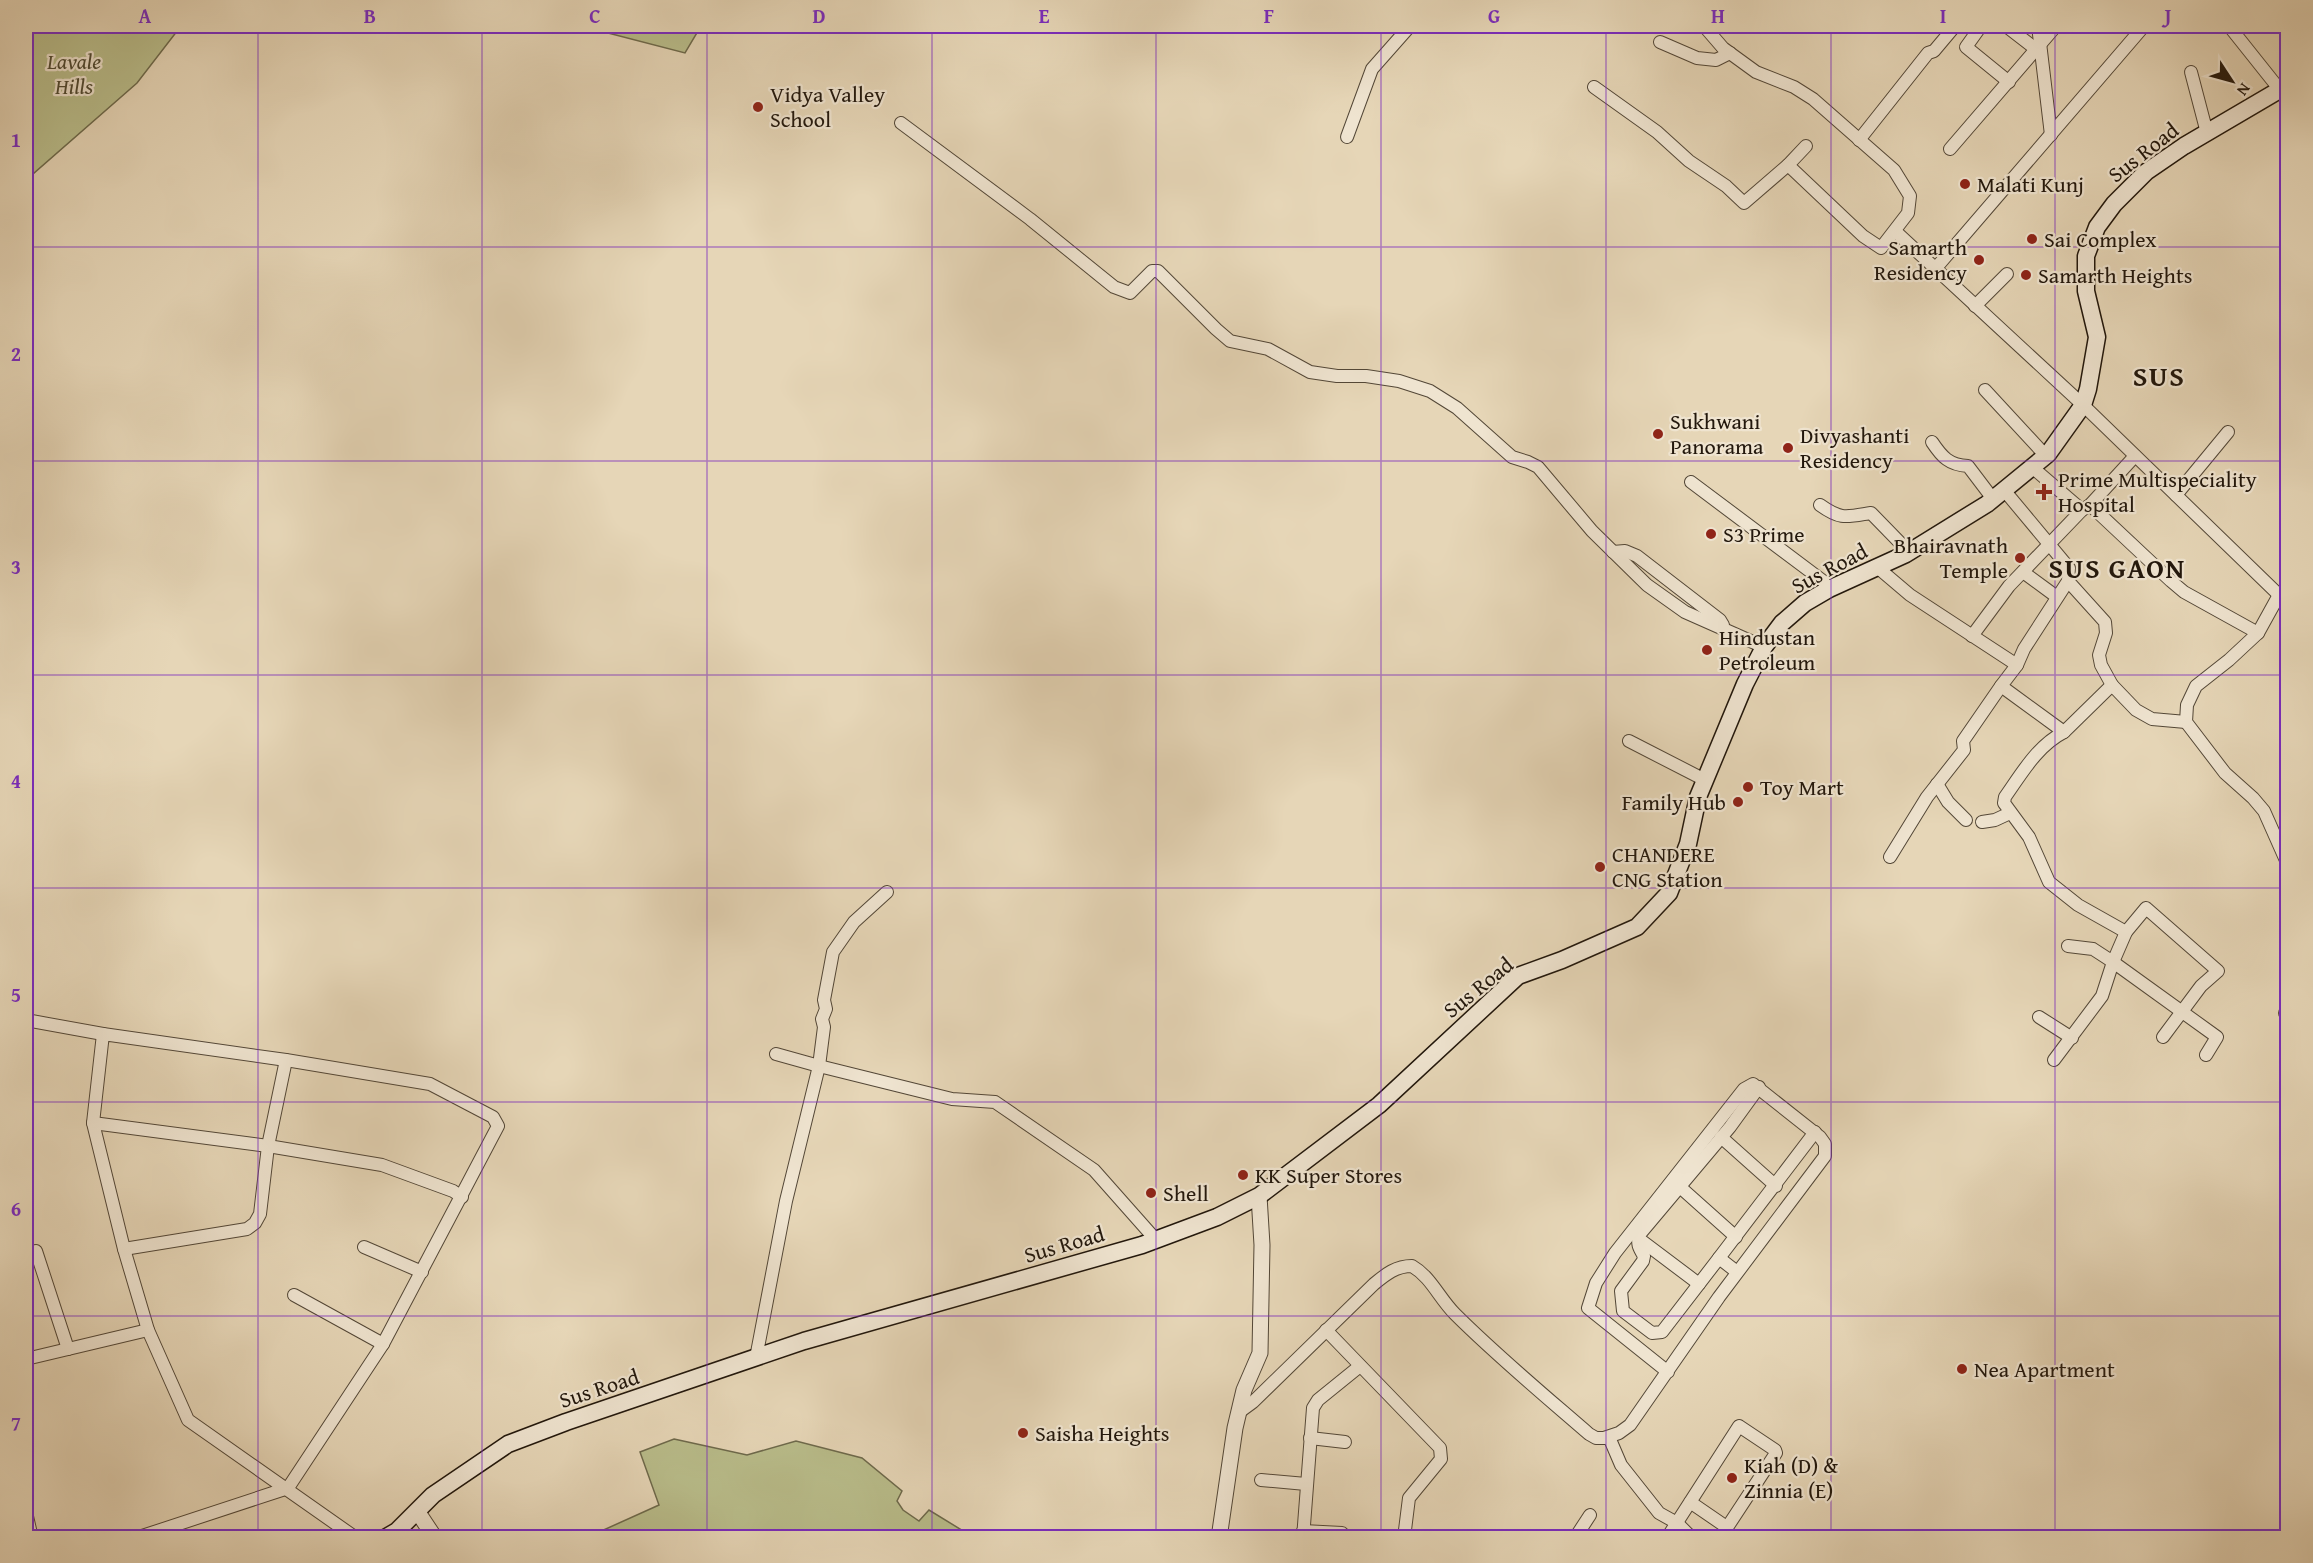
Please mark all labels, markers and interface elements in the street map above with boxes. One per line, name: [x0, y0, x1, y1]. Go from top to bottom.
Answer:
text: A: [139, 1, 152, 30]
text: B: [364, 1, 376, 30]
text: C: [589, 1, 601, 30]
text: D: [812, 1, 826, 30]
text: E: [1039, 1, 1050, 30]
text: F: [1264, 1, 1274, 30]
text: G: [1488, 1, 1500, 30]
text: H: [1711, 1, 1725, 30]
text: I: [1940, 1, 1946, 30]
text: J: [2162, 1, 2172, 30]
park label: Lavale Hills: [46, 45, 101, 102]
north arrow: [2202, 51, 2262, 111]
place label: Vidya Valley School: [770, 78, 885, 135]
text: N: [2231, 78, 2257, 101]
marker: Vidya Valley School: [751, 100, 765, 114]
street label: Sus Road: [2101, 114, 2185, 190]
text: 1: [11, 125, 21, 154]
place label: Malati Kunj: [1977, 168, 2084, 200]
marker: Malati Kunj: [1958, 177, 1972, 191]
place label: Sai Complex: [2044, 223, 2157, 255]
place label: Samarth Residency: [1874, 231, 1968, 288]
marker: Sai Complex: [2025, 232, 2039, 246]
marker: Samarth Residency: [1972, 253, 1986, 267]
place label: Samarth Heights: [2038, 259, 2192, 291]
marker: Samarth Heights: [2019, 268, 2033, 282]
text: 2: [11, 339, 21, 368]
district label: SUS: [2133, 355, 2185, 396]
place label: Sukhwani Panorama: [1670, 405, 1764, 462]
place label: Divyashanti Residency: [1800, 419, 1909, 476]
marker: Sukhwani Panorama: [1651, 427, 1665, 441]
marker: Divyashanti Residency: [1781, 441, 1795, 455]
place label: Prime Multispeciality Hospital: [2058, 463, 2257, 520]
marker: Prime Multispeciality Hospital: [2035, 483, 2053, 501]
place label: S3 Prime: [1723, 518, 1805, 550]
marker: S3 Prime: [1704, 527, 1718, 541]
place label: Bhairavnath Temple: [1894, 529, 2009, 586]
street label: Sus Road: [1785, 534, 1873, 601]
district label: SUS GAON: [2048, 547, 2186, 588]
marker: Bhairavnath Temple: [2013, 551, 2027, 565]
text: 3: [11, 552, 21, 581]
place label: Hindustan Petroleum: [1719, 621, 1816, 678]
marker: Hindustan Petroleum: [1700, 643, 1714, 657]
text: 4: [11, 766, 21, 795]
place label: Toy Mart: [1760, 771, 1844, 803]
marker: Toy Mart: [1741, 780, 1755, 794]
place label: Family Hub: [1622, 786, 1726, 818]
marker: Family Hub: [1731, 795, 1745, 809]
place label: CHANDERE CNG Station: [1612, 838, 1723, 895]
marker: CHANDERE CNG Station: [1593, 860, 1607, 874]
street label: Sus Road: [1436, 949, 1520, 1025]
text: 5: [11, 980, 21, 1009]
place label: KK Super Stores: [1255, 1159, 1402, 1191]
marker: KK Super Stores: [1236, 1168, 1250, 1182]
place label: Shell: [1163, 1177, 1209, 1209]
marker: Shell: [1144, 1186, 1158, 1200]
text: 6: [11, 1194, 21, 1223]
street label: Sus Road: [1020, 1217, 1108, 1271]
place label: Nea Apartment: [1974, 1353, 2115, 1385]
street label: Sus Road: [555, 1360, 643, 1416]
marker: Nea Apartment: [1955, 1362, 1969, 1376]
text: 7: [11, 1408, 21, 1437]
place label: Saisha Heights: [1035, 1417, 1170, 1449]
marker: Saisha Heights: [1016, 1426, 1030, 1440]
place label: Kiah (D) & Zinnia (E): [1744, 1449, 1838, 1506]
marker: Kiah (D) & Zinnia (E): [1725, 1471, 1739, 1485]

